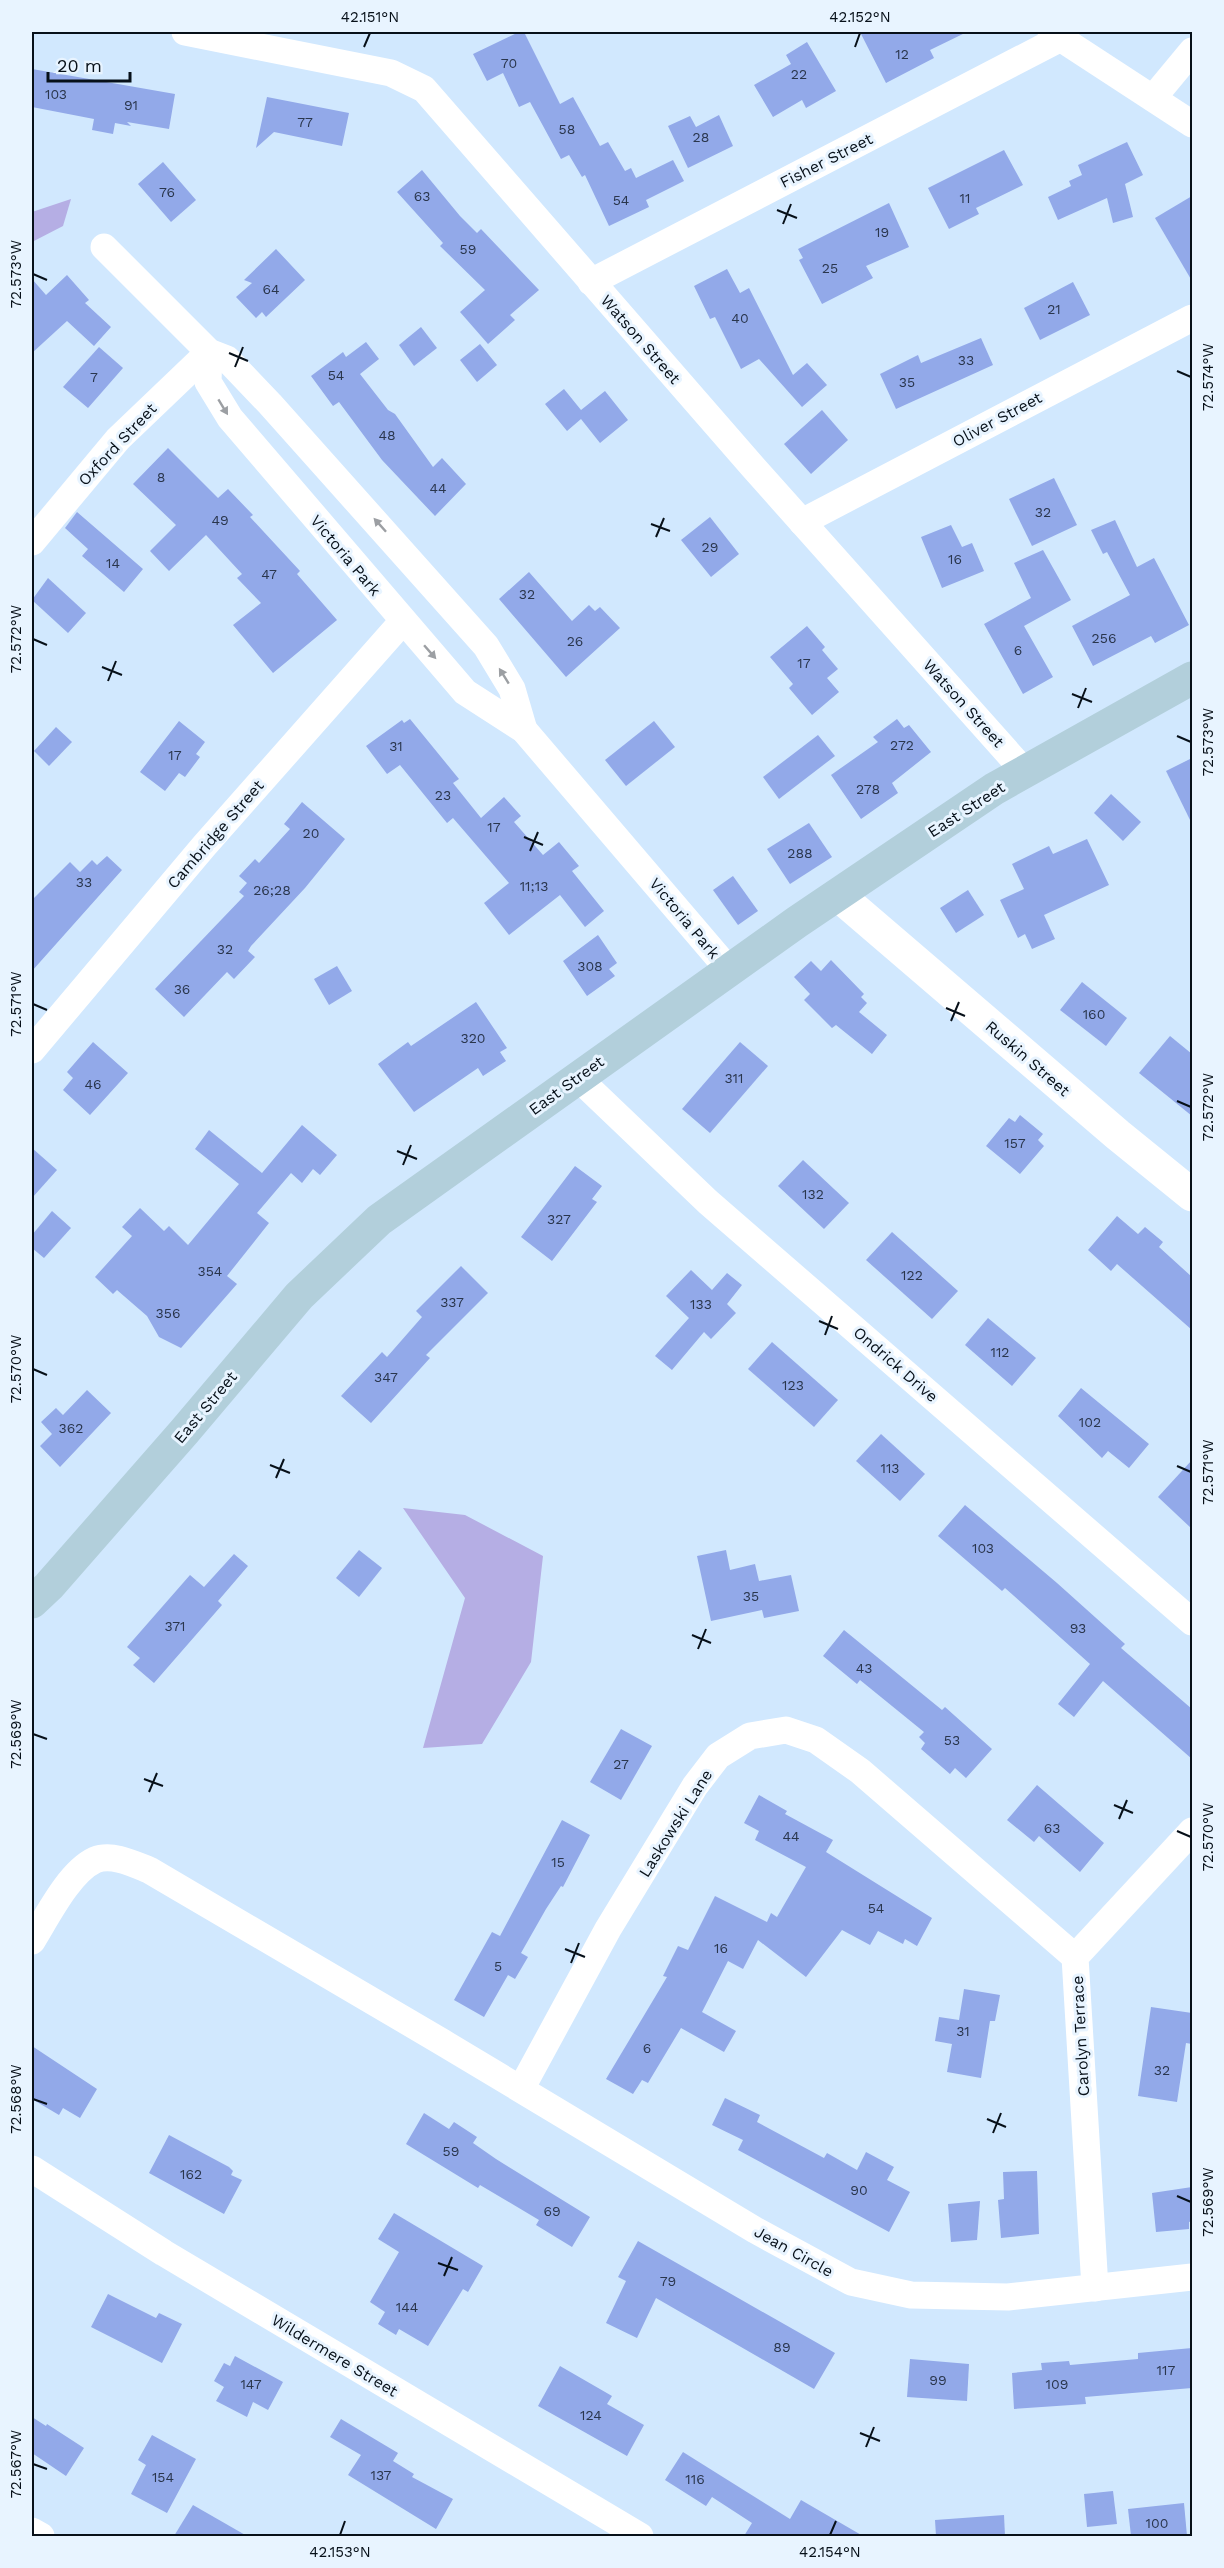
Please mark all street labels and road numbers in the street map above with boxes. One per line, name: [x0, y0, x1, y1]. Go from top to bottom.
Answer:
street label: Fisher Street: [777, 129, 876, 192]
street label: Watson Street: [597, 291, 685, 388]
street label: Oliver Street: [949, 388, 1045, 451]
street label: Oxford Street: [74, 399, 161, 490]
street label: Victoria Park: [306, 511, 385, 599]
street label: Watson Street: [919, 655, 1008, 751]
street label: Cambridge Street: [163, 776, 268, 892]
street label: East Street: [924, 777, 1009, 841]
street label: Victoria Park: [645, 874, 724, 962]
street label: Ruskin Street: [982, 1017, 1074, 1100]
street label: East Street: [525, 1052, 608, 1119]
street label: Ondrick Drive: [850, 1323, 942, 1406]
street label: East Street: [170, 1367, 241, 1447]
street label: Laskowski Lane: [635, 1766, 716, 1881]
street label: Carolyn Terrace: [1068, 1975, 1093, 2097]
street label: Jean Circle: [751, 2222, 836, 2281]
street label: Wildermere Street: [268, 2310, 402, 2401]

